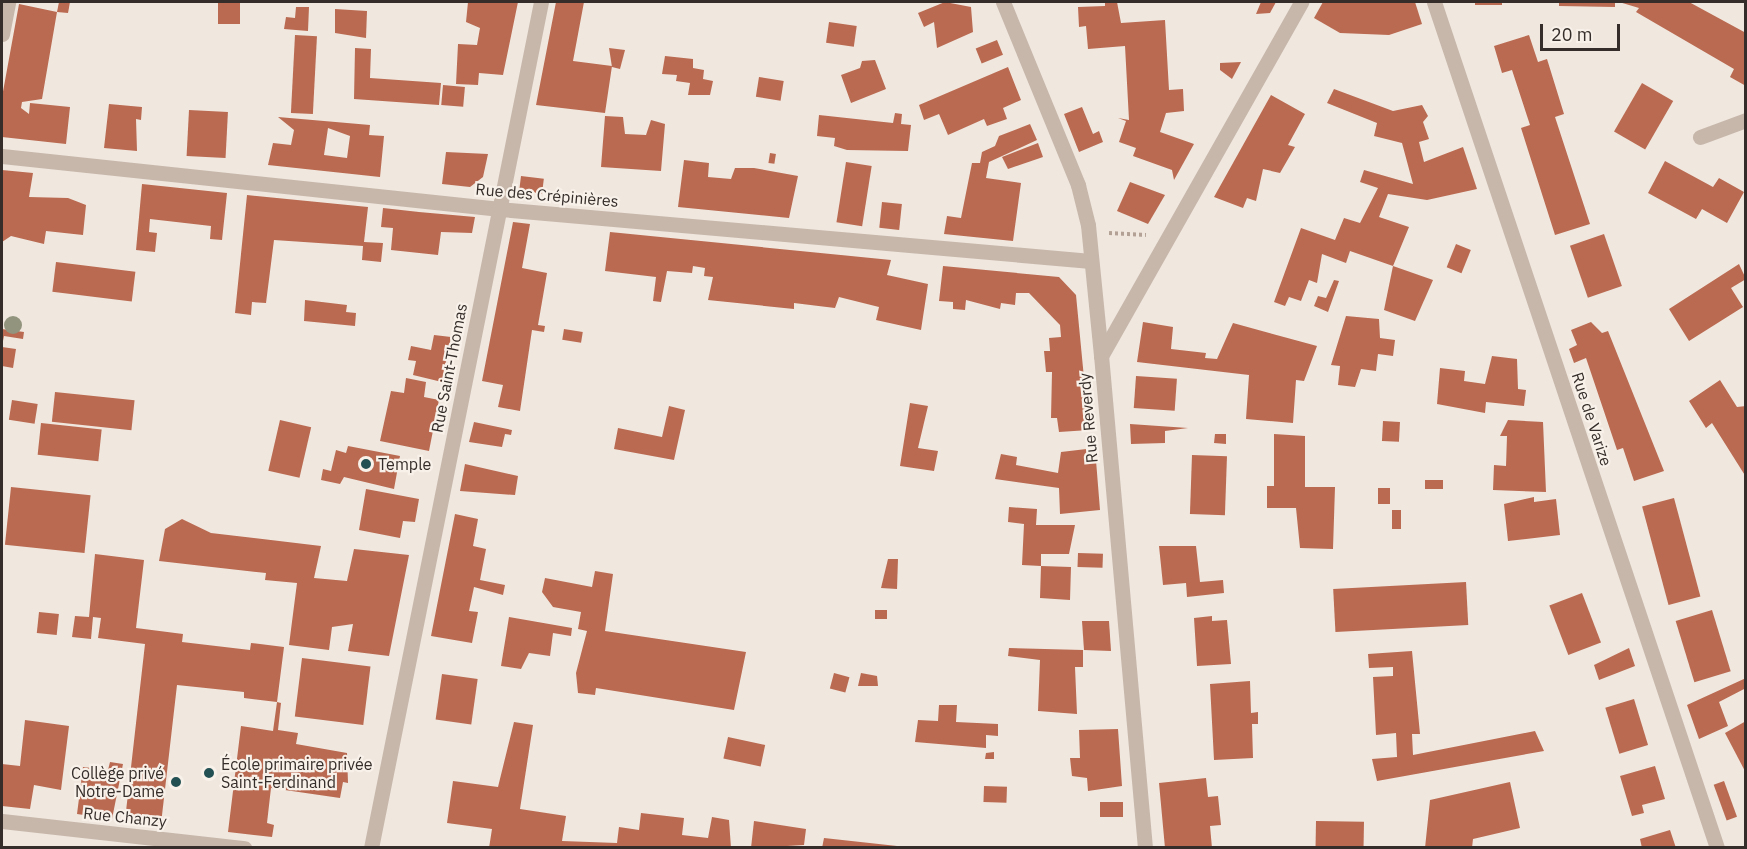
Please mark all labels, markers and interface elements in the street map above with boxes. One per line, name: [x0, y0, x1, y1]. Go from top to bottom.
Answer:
scale bar: [1543, 12, 1622, 50]
text: 20 m: [1551, 23, 1593, 46]
street label: Rue des Crépinières: [475, 179, 619, 211]
street label: Rue Saint-Thomas: [427, 302, 471, 434]
street label: Rue de Varize: [1568, 370, 1616, 468]
street label: Rue Reverdy: [1075, 372, 1101, 464]
place label: Temple: [378, 454, 431, 474]
marker: Temple: [359, 457, 373, 471]
place label: École primaire privée Saint-Ferdinand: [221, 754, 372, 792]
place label: Collège privé Notre-Dame: [71, 763, 164, 801]
marker: École primaire privée Saint-Ferdinand: [202, 766, 216, 780]
marker: Collège privé Notre-Dame: [169, 775, 183, 789]
street label: Rue Chanzy: [82, 803, 168, 831]

